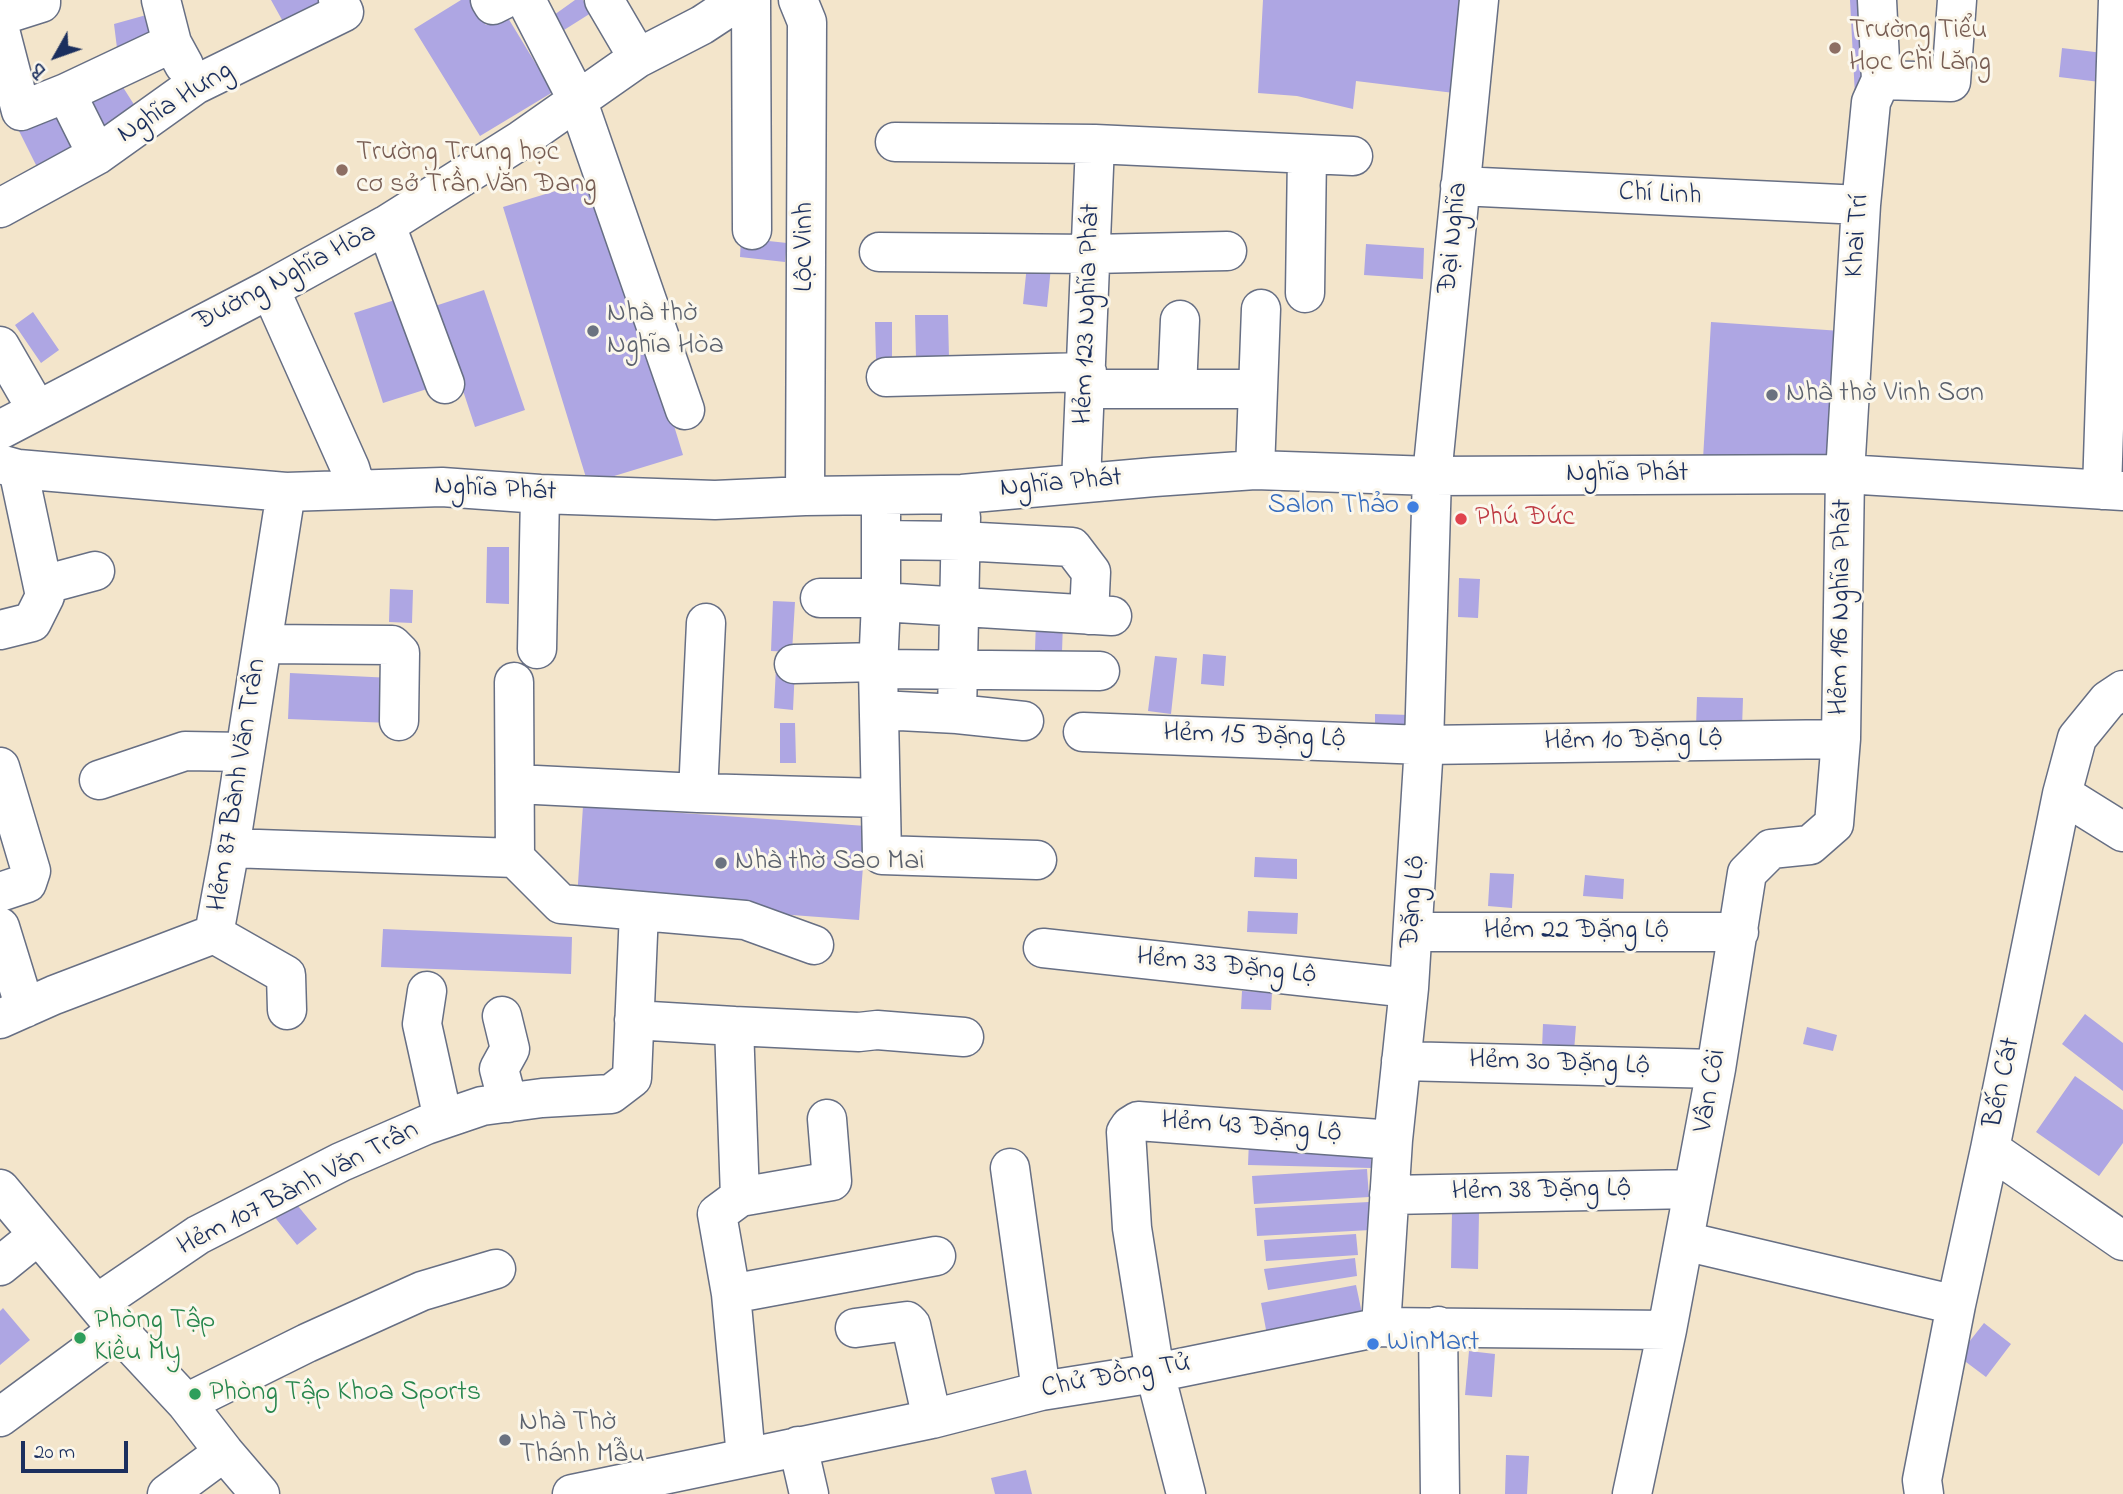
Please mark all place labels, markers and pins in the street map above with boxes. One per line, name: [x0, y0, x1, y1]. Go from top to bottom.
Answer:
place label: Trường Tiểu Học Chi Lăng: [1849, 15, 1991, 81]
marker: Trường Tiểu Học Chi Lăng: [1827, 40, 1843, 56]
place label: Trường Trung học cơ sở Trần Văn Đang: [356, 137, 597, 203]
marker: Trường Trung học cơ sở Trần Văn Đang: [334, 162, 350, 178]
place label: Nhà thờ Nghĩa Hòa: [607, 298, 724, 364]
marker: Nhà thờ Nghĩa Hòa: [585, 323, 601, 339]
place label: Nhà thờ Vinh Sơn: [1786, 378, 1984, 412]
marker: Nhà thờ Vinh Sơn: [1764, 387, 1780, 403]
place label: Salon Thảo: [1268, 490, 1399, 524]
marker: Salon Thảo: [1405, 499, 1421, 515]
place label: Phú Đức: [1475, 502, 1575, 536]
marker: Phú Đức: [1453, 511, 1469, 527]
place label: Nhà thờ Sao Mai: [735, 846, 924, 880]
marker: Nhà thờ Sao Mai: [713, 855, 729, 871]
place label: Phòng Tập Kiều My: [94, 1305, 215, 1371]
place label: WinMart: [1387, 1327, 1479, 1361]
marker: Phòng Tập Kiều My: [72, 1330, 88, 1346]
marker: WinMart: [1365, 1336, 1381, 1352]
place label: Phòng Tập Khoa Sports: [209, 1377, 481, 1411]
marker: Phòng Tập Khoa Sports: [187, 1386, 203, 1402]
place label: Nhà Thờ Thánh Mẫu: [519, 1407, 645, 1473]
marker: Nhà Thờ Thánh Mẫu: [497, 1432, 513, 1448]

